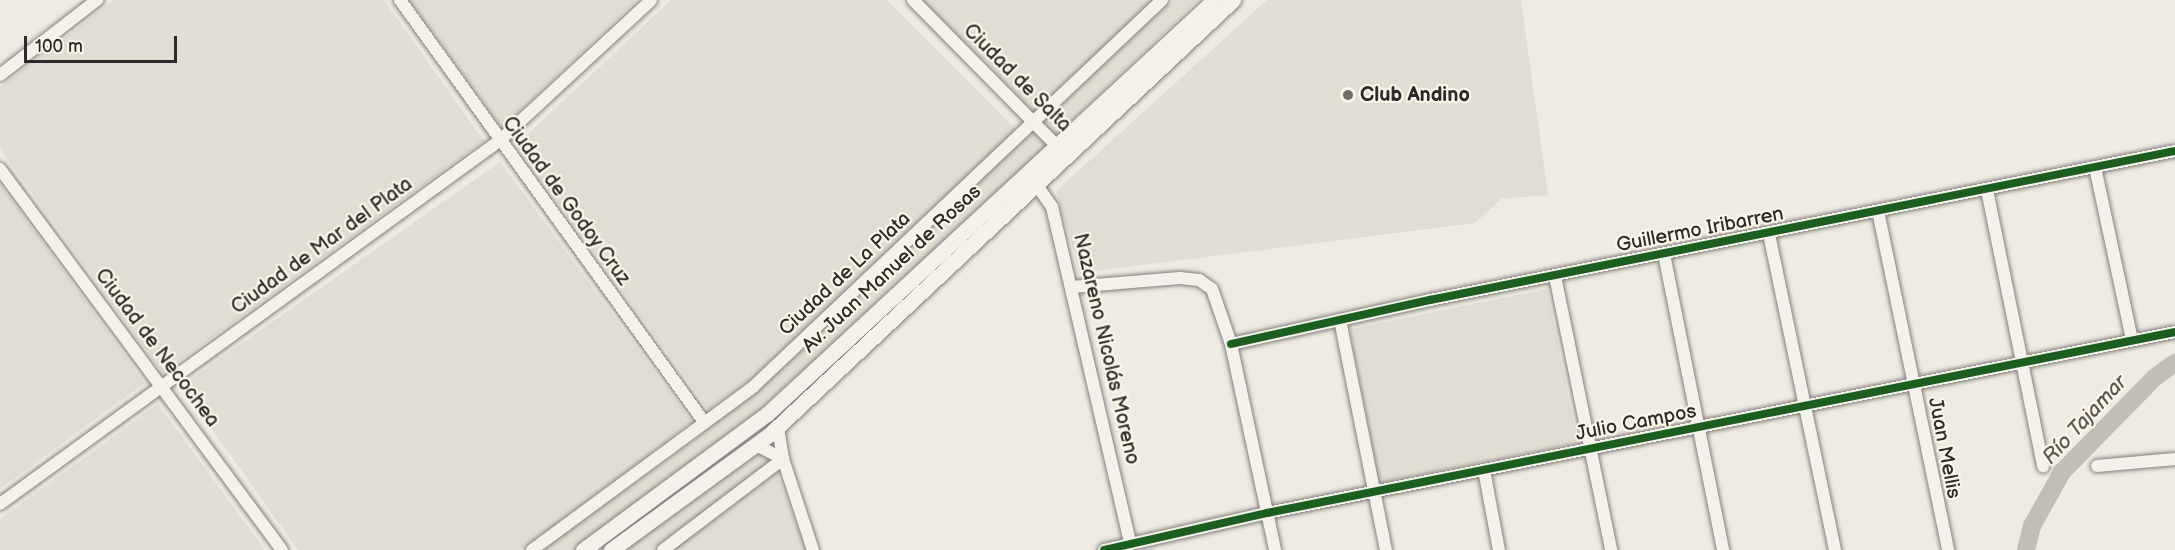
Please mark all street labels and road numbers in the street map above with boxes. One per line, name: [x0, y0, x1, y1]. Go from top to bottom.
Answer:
street label: Ciudad de Salta: [958, 19, 1076, 137]
street label: Ciudad de Godoy Cruz: [496, 111, 636, 291]
street label: Ciudad de Mar del Plata: [227, 172, 417, 320]
street label: Av. Juan Manuel de Rosas: [797, 179, 987, 359]
street label: Guillermo Iribarren: [1614, 202, 1786, 258]
street label: Ciudad de La Plata: [774, 207, 916, 341]
street label: Nazareno Nicolás Moreno: [1068, 231, 1144, 467]
street label: Ciudad de Necochea: [90, 264, 224, 432]
street label: Juan Mellis: [1922, 396, 1966, 500]
street label: Julio Campos: [1574, 400, 1698, 446]

